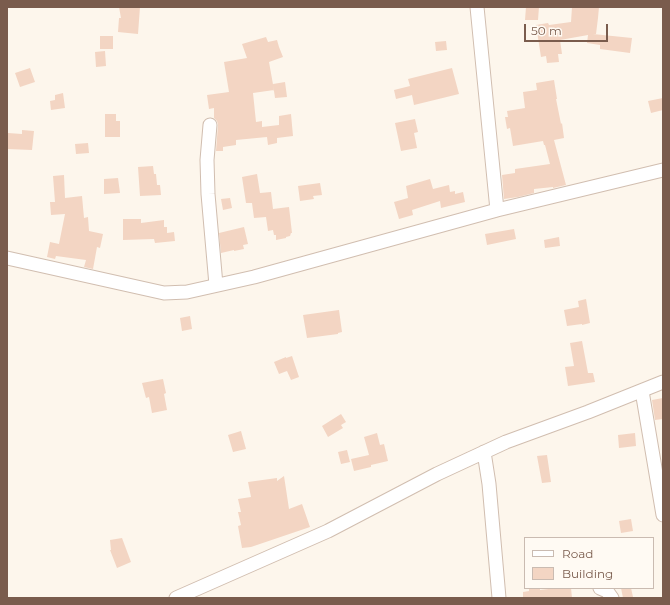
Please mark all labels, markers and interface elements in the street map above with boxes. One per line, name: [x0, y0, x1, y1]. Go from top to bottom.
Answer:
scale bar: [526, 16, 610, 42]
text: 50 m: [531, 23, 562, 38]
legend: [524, 537, 654, 589]
text: Road: [562, 546, 593, 561]
text: Building: [562, 566, 613, 581]

